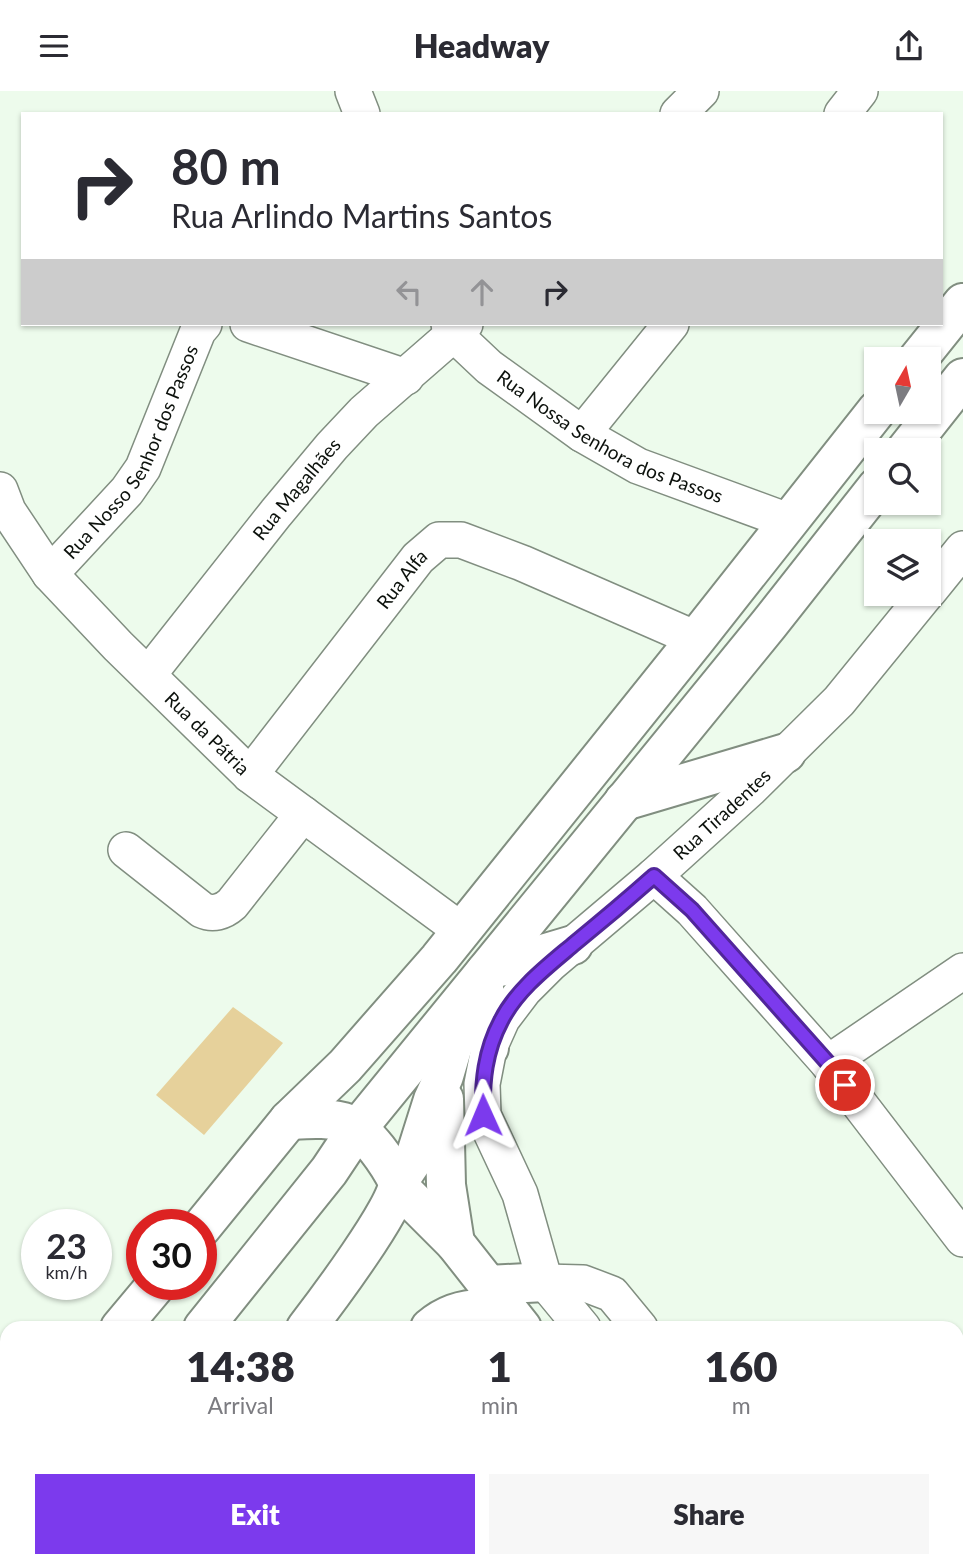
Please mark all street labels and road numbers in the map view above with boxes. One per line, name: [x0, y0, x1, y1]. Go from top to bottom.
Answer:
street label: Rua Nosso Senhor dos Passos: [58, 341, 202, 563]
street label: Rua Nossa Senhora dos Passos: [493, 365, 726, 507]
street label: Rua Magalhães: [247, 433, 345, 544]
street label: Rua Alfa: [371, 544, 431, 613]
street label: Rua da Pátria: [160, 686, 255, 779]
street label: Rua Tiradentes: [668, 763, 775, 864]

